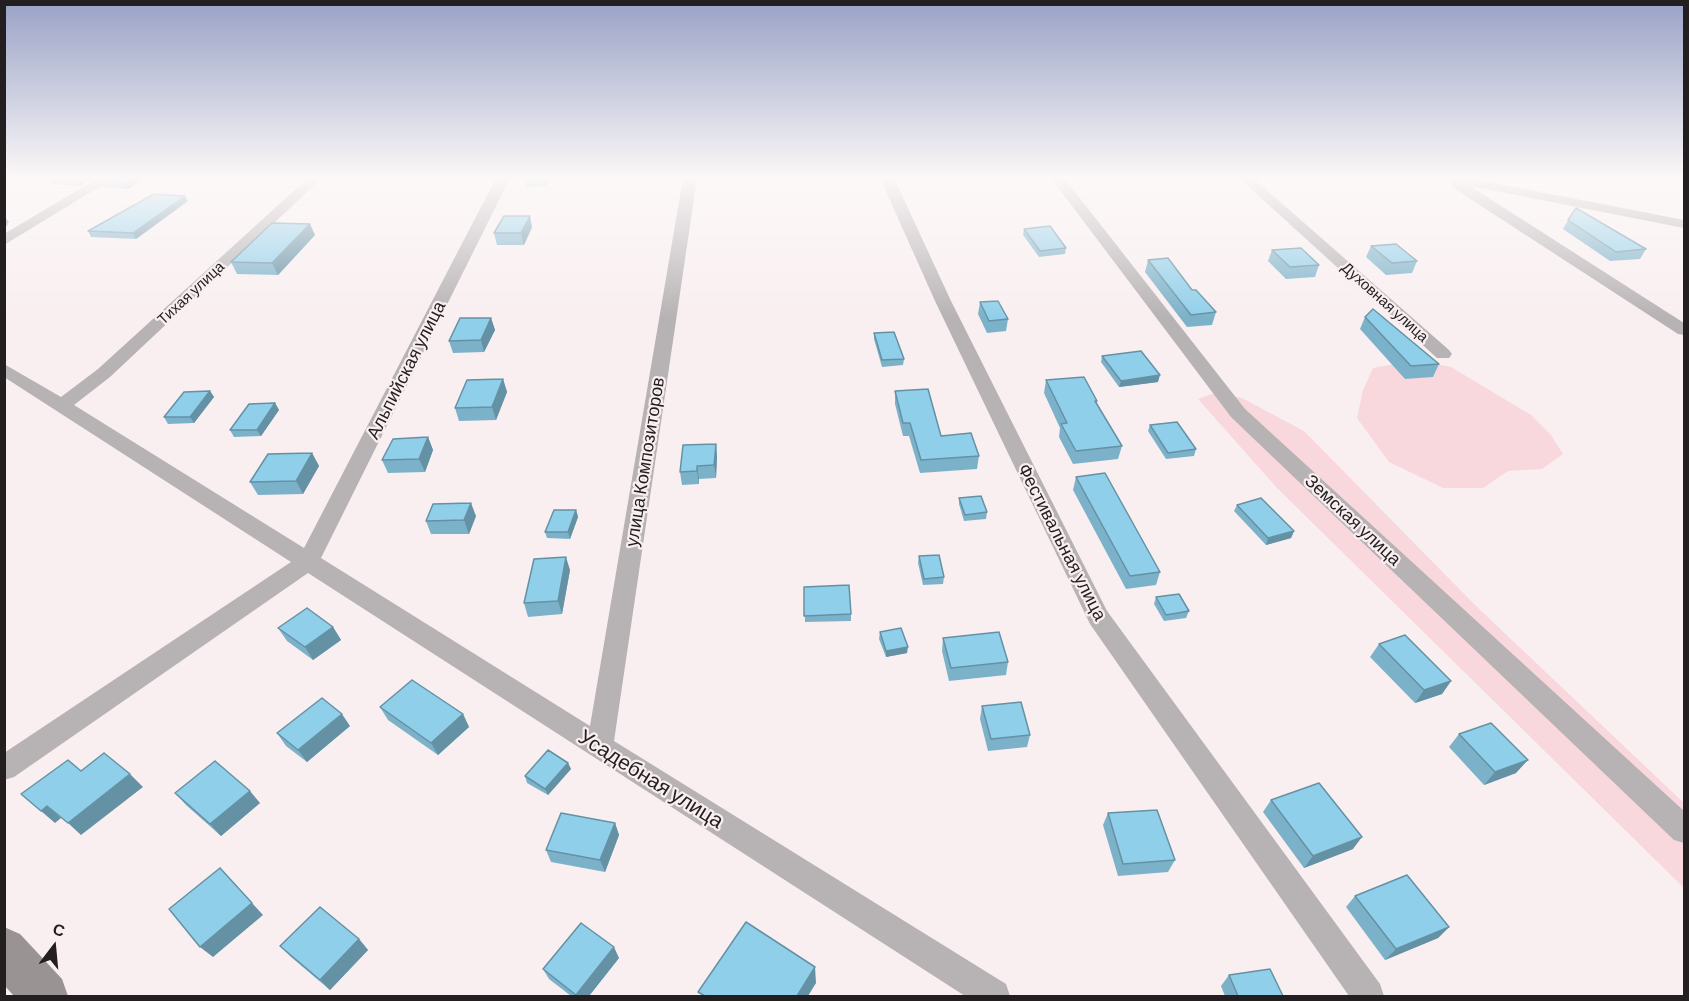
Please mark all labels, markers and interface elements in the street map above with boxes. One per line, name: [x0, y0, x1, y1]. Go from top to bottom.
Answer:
street label: Тихая улица: [154, 257, 228, 329]
street label: Духовная улица: [1338, 258, 1432, 346]
street label: Альпийская улица: [362, 297, 450, 443]
street label: улица Композиторов: [621, 376, 669, 548]
street label: Фестивальная улица: [1013, 460, 1111, 624]
street label: Земская улица: [1301, 470, 1405, 570]
street label: Усадебная улица: [574, 724, 728, 834]
north arrow: [24, 917, 84, 977]
text: С: [51, 918, 67, 940]

